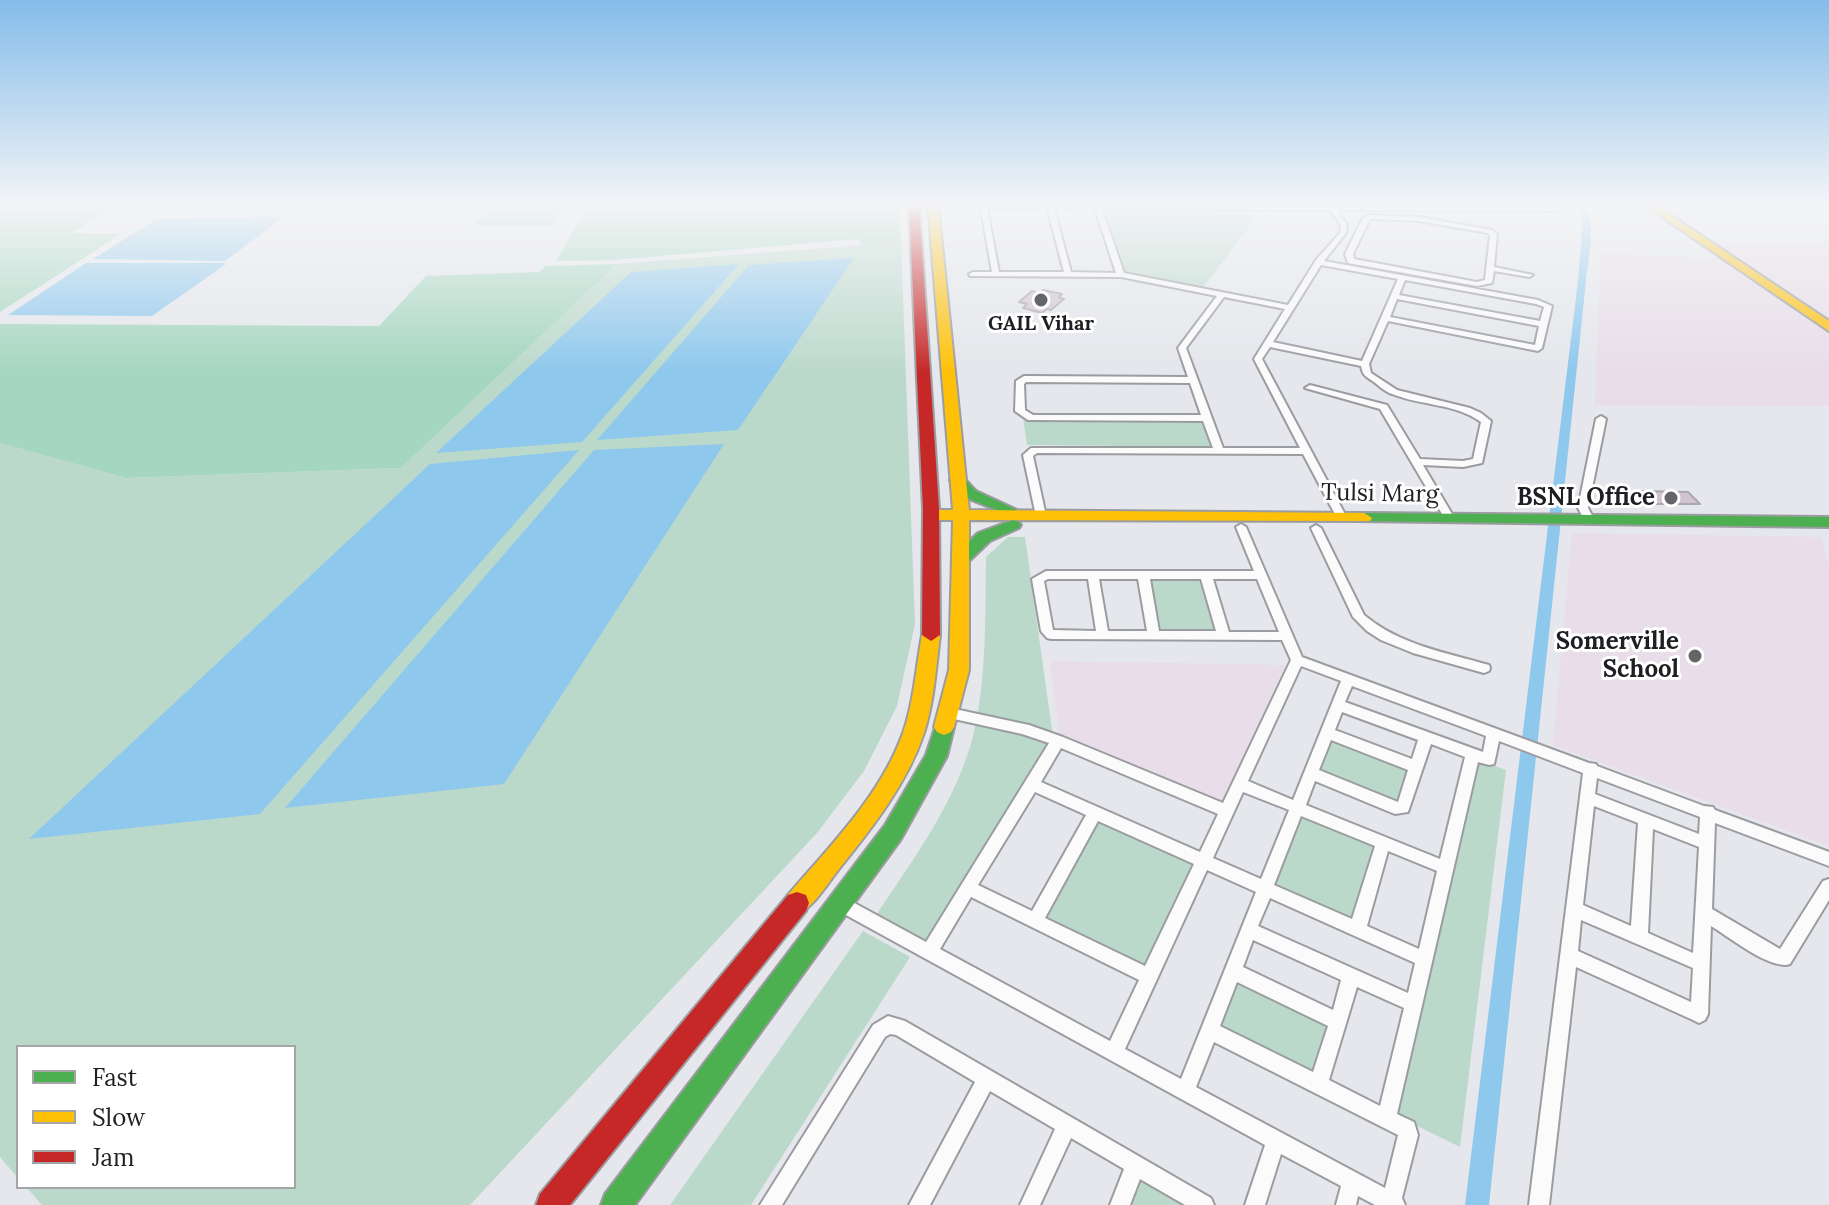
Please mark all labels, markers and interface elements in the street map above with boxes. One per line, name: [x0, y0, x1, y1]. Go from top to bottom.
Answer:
marker: GAIL Vihar: [1032, 291, 1050, 309]
place label: GAIL Vihar: [988, 312, 1094, 336]
street label: Tulsi Marg: [1321, 479, 1439, 509]
place label: BSNL Office: [1517, 484, 1655, 512]
marker: BSNL Office: [1662, 489, 1680, 507]
place label: Somerville School: [1556, 628, 1679, 684]
marker: Somerville School: [1686, 647, 1704, 665]
legend: [16, 1045, 296, 1189]
text: Fast: [92, 1062, 137, 1093]
text: Slow: [92, 1102, 145, 1133]
text: Jam: [92, 1142, 134, 1173]

